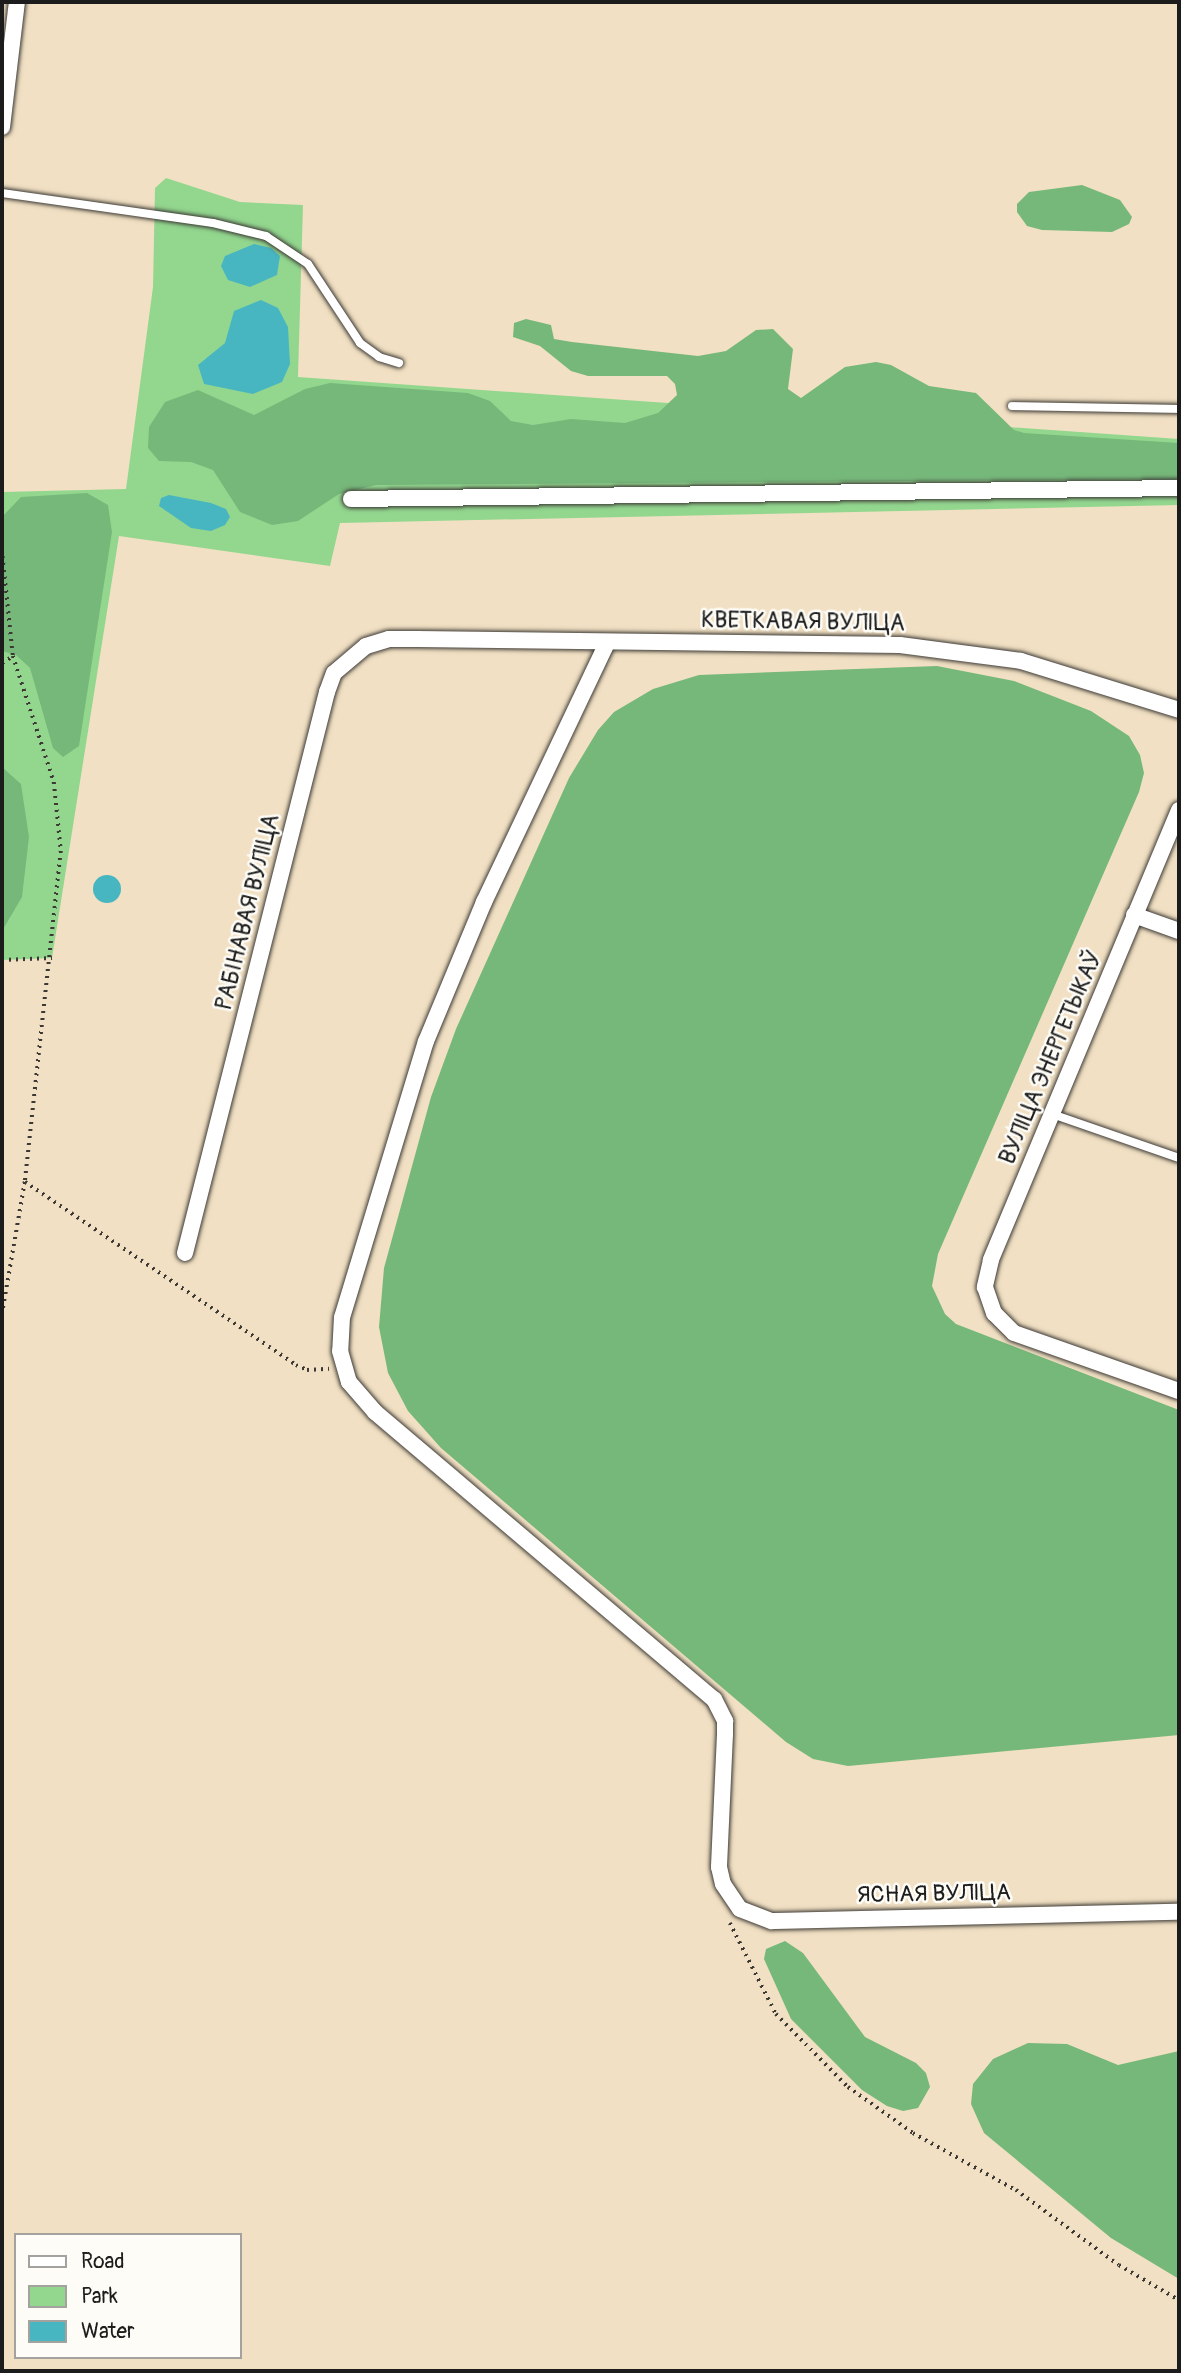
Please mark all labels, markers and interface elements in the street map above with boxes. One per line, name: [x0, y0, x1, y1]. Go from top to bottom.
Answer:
street label: КВЕТКАВАЯ ВУЛІЦА: [701, 606, 905, 638]
street label: РАБІНАВАЯ ВУЛІЦА: [210, 811, 286, 1013]
street label: ВУЛІЦА ЭНЕРГЕТЫКАЎ: [994, 948, 1108, 1168]
street label: ЯСНАЯ ВУЛІЦА: [857, 1879, 1011, 1909]
legend: [14, 2233, 242, 2359]
text: Road: [81, 2248, 125, 2275]
text: Park: [81, 2283, 118, 2310]
text: Water: [81, 2318, 134, 2345]

